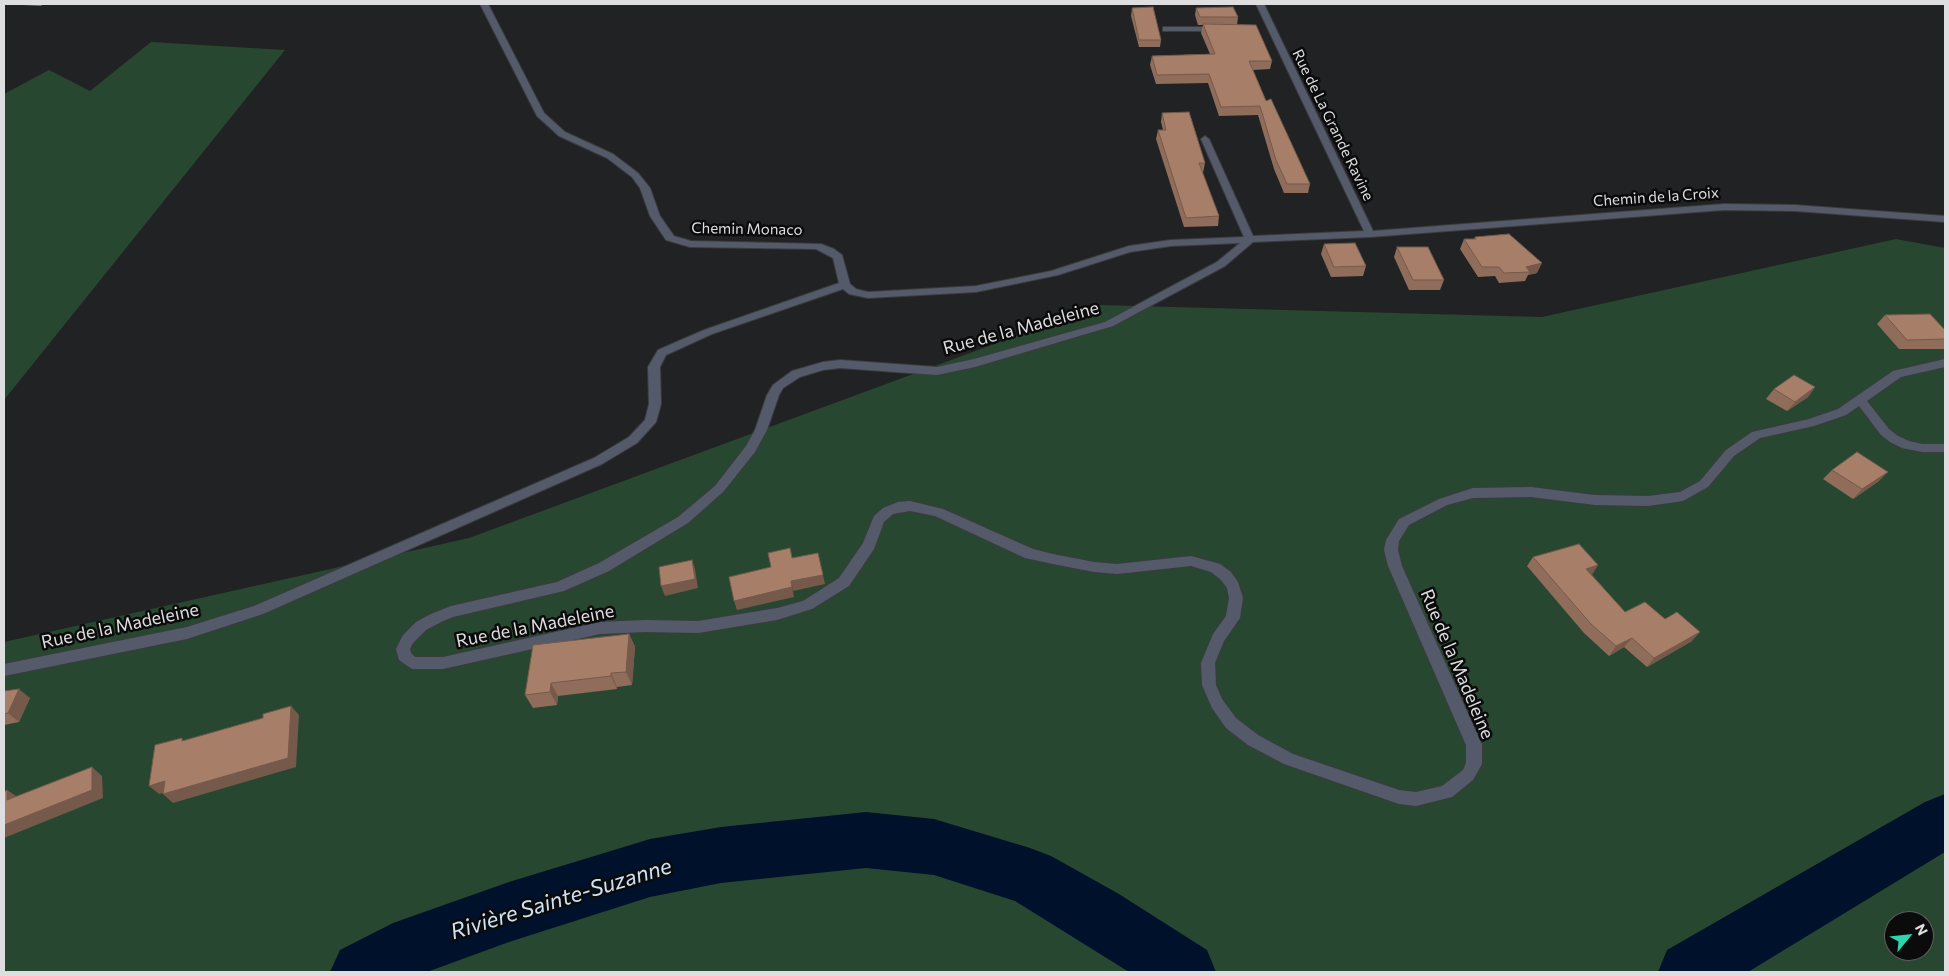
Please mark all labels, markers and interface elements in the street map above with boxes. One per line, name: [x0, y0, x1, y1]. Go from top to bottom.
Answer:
street label: Rue de La Grande Ravine: [1288, 46, 1378, 204]
street label: Chemin de la Croix: [1593, 184, 1719, 210]
street label: Chemin Monaco: [691, 219, 803, 239]
street label: Rue de la Madeleine: [941, 297, 1101, 359]
street label: Rue de la Madeleine: [1416, 586, 1498, 742]
street label: Rue de la Madeleine: [39, 599, 201, 653]
street label: Rue de la Madeleine: [454, 600, 616, 652]
water label: Rivière Sainte-Suzanne: [447, 853, 675, 945]
north arrow: [1884, 911, 1934, 961]
text: N: [1912, 921, 1932, 938]

